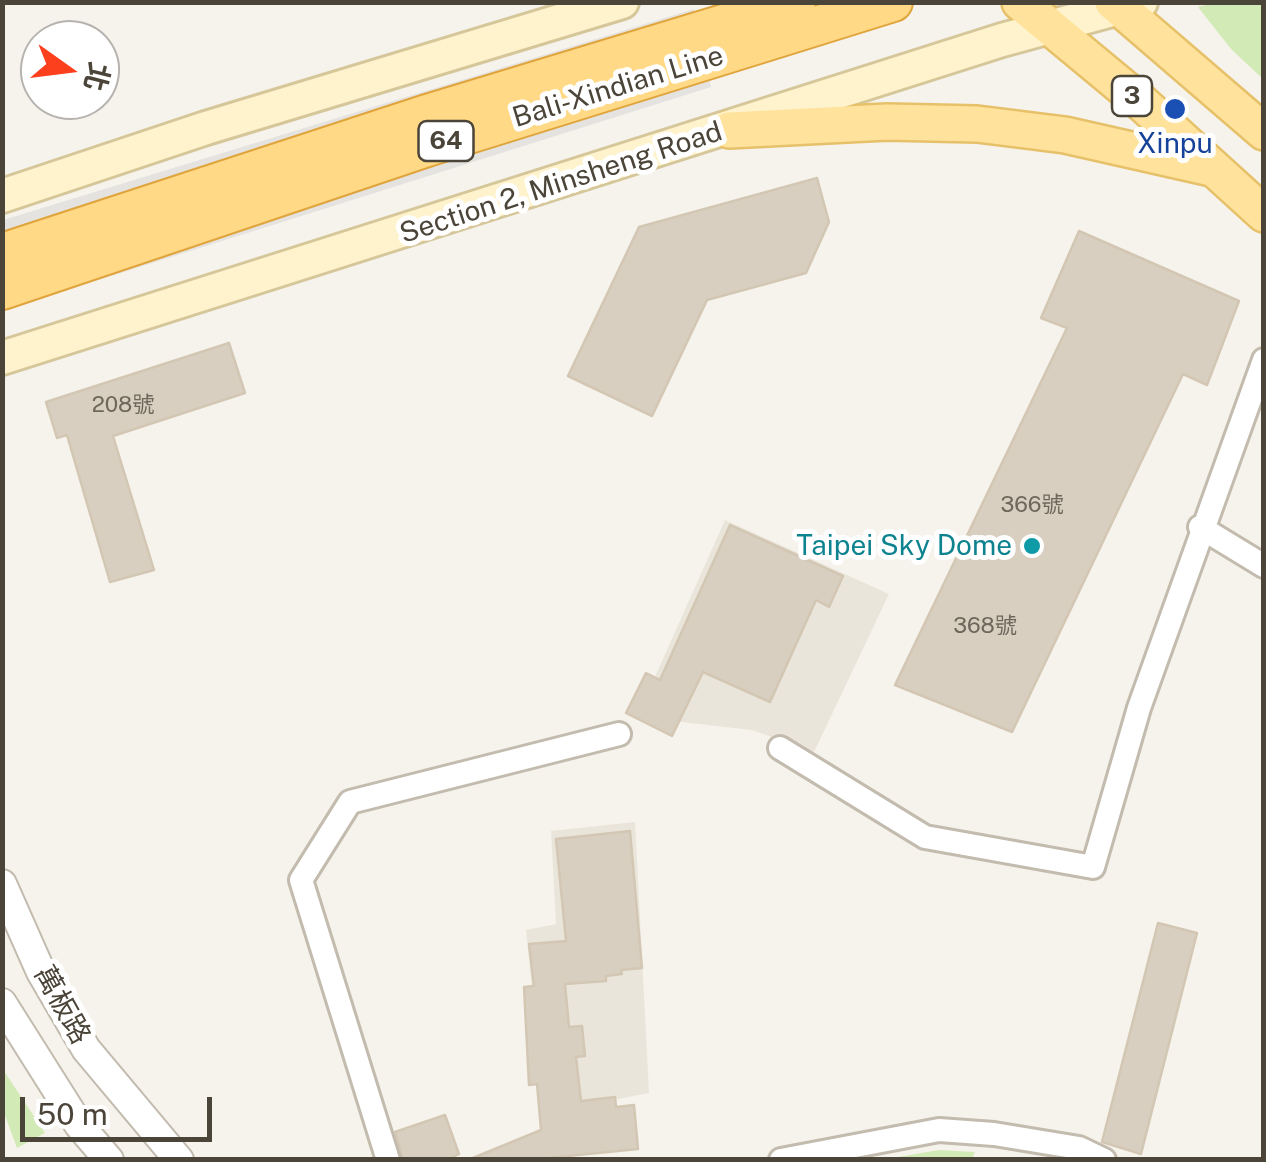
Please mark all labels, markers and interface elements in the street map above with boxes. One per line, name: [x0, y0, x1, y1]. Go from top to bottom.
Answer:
north arrow: [20, 20, 120, 120]
street label: Bali-Xindian Line: [509, 39, 727, 135]
text: 北: [78, 59, 117, 94]
road number: 3: [1112, 76, 1152, 116]
marker: Xinpu: [1162, 96, 1188, 122]
street label: Section 2, Minsheng Road: [396, 115, 726, 251]
road number: 64: [418, 121, 474, 161]
place label: Xinpu: [1137, 127, 1213, 161]
house number: 208號: [92, 392, 154, 418]
house number: 366號: [1001, 492, 1063, 518]
place label: Taipei Sky Dome: [796, 529, 1012, 563]
marker: Taipei Sky Dome: [1021, 535, 1043, 557]
house number: 368號: [953, 613, 1017, 639]
street label: 萬板路: [27, 960, 97, 1050]
scale bar: [25, 1077, 218, 1139]
text: 50 m: [37, 1096, 108, 1132]

